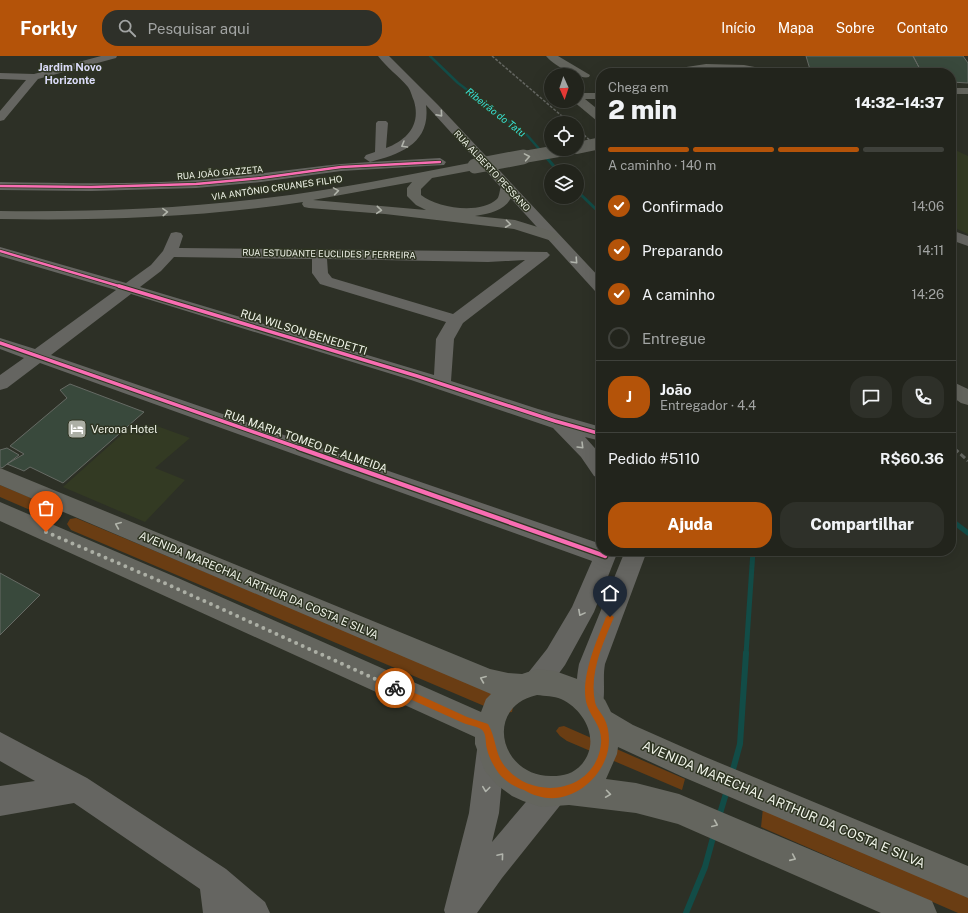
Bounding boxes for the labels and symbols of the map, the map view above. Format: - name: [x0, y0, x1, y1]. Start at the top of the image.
- district label: Jardim Novo Horizonte: [38, 61, 102, 86]
- north arrow: [544, 68, 584, 108]
- water label: Ribeirão do Tatu: [464, 85, 529, 139]
- one-way arrow: [435, 109, 442, 116]
- street label: RUA ALBERTO PESSANO: [452, 128, 533, 214]
- one-way arrow: [401, 141, 408, 148]
- one-way arrow: [524, 153, 531, 161]
- street label: RUA JOÃO GAZZETA: [176, 163, 264, 182]
- street label: VIA ANTÔNIO CRUANES FILHO: [211, 173, 343, 202]
- one-way arrow: [333, 187, 339, 196]
- one-way arrow: [376, 205, 382, 214]
- one-way arrow: [162, 208, 168, 216]
- one-way arrow: [505, 219, 511, 228]
- street label: RUA ESTUDANTE EUCLIDES P FERREIRA: [242, 246, 416, 261]
- one-way arrow: [570, 256, 577, 263]
- street label: RUA WILSON BENEDETTI: [239, 307, 369, 357]
- street label: RUA MARIA TOMEO DE ALMEIDA: [223, 407, 389, 475]
- hotel icon: Verona Hotel: [66, 418, 88, 440]
- place label: Verona Hotel: [91, 423, 158, 435]
- one-way arrow: [576, 441, 584, 449]
- pin: [29, 491, 63, 532]
- one-way arrow: [115, 522, 122, 530]
- street label: AVENIDA MARECHAL ARTHUR DA COSTA E SILVA: [138, 529, 381, 641]
- pin: [593, 576, 627, 617]
- one-way arrow: [578, 608, 586, 616]
- courier: [375, 668, 415, 708]
- one-way arrow: [479, 676, 487, 684]
- street label: AVENIDA MARECHAL ARTHUR DA COSTA E SILVA: [640, 738, 927, 871]
- one-way arrow: [482, 785, 491, 792]
- one-way arrow: [605, 789, 611, 798]
- one-way arrow: [710, 819, 718, 827]
- one-way arrow: [789, 853, 797, 861]
- one-way arrow: [496, 854, 503, 861]

